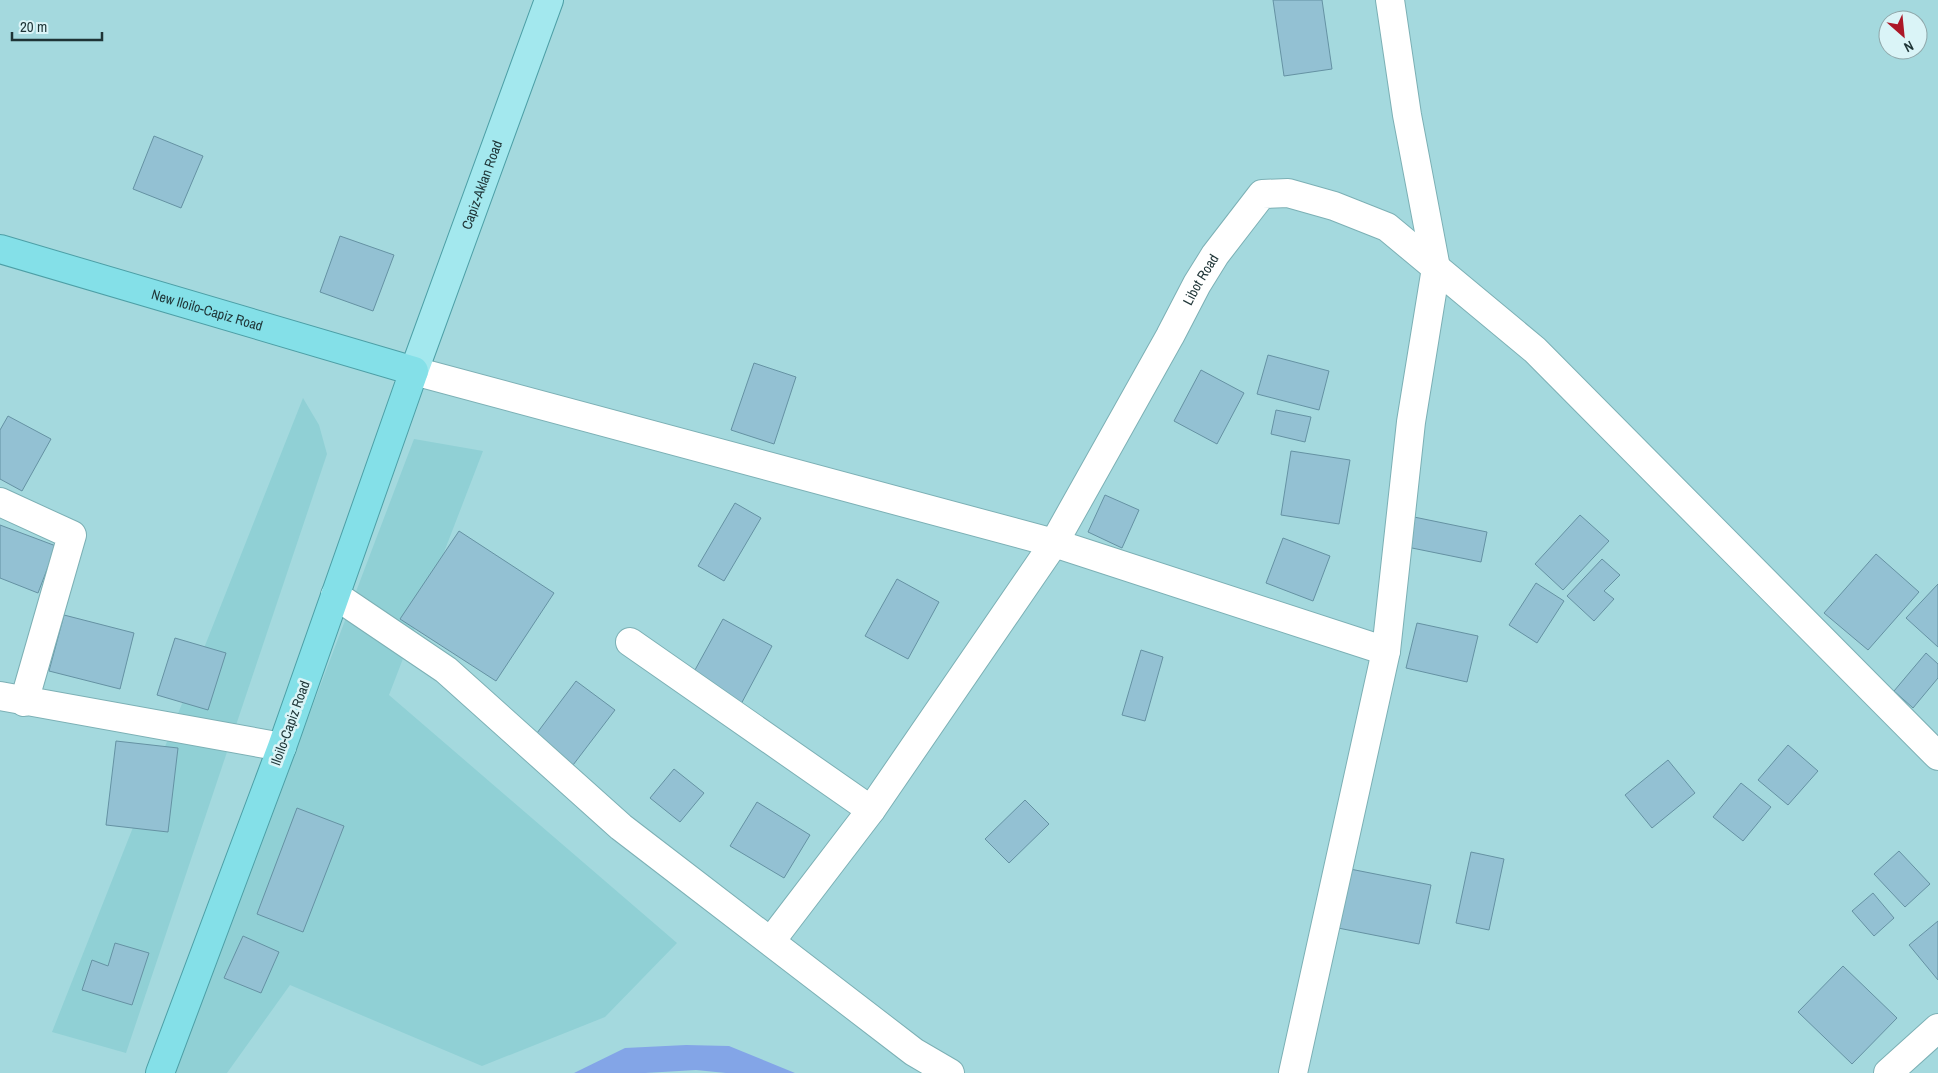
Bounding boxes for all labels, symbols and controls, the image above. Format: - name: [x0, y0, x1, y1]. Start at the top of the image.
- scale bar: [12, 10, 102, 42]
- north arrow: [1878, 10, 1928, 60]
- text: 20 m: [20, 16, 47, 37]
- text: N: [1901, 37, 1917, 56]
- street label: Capiz-Aklan Road: [457, 138, 506, 232]
- street label: Libot Road: [1179, 251, 1222, 308]
- street label: New Iloilo-Capiz Road: [149, 285, 265, 335]
- street label: Iloilo-Capiz Road: [266, 678, 314, 768]

